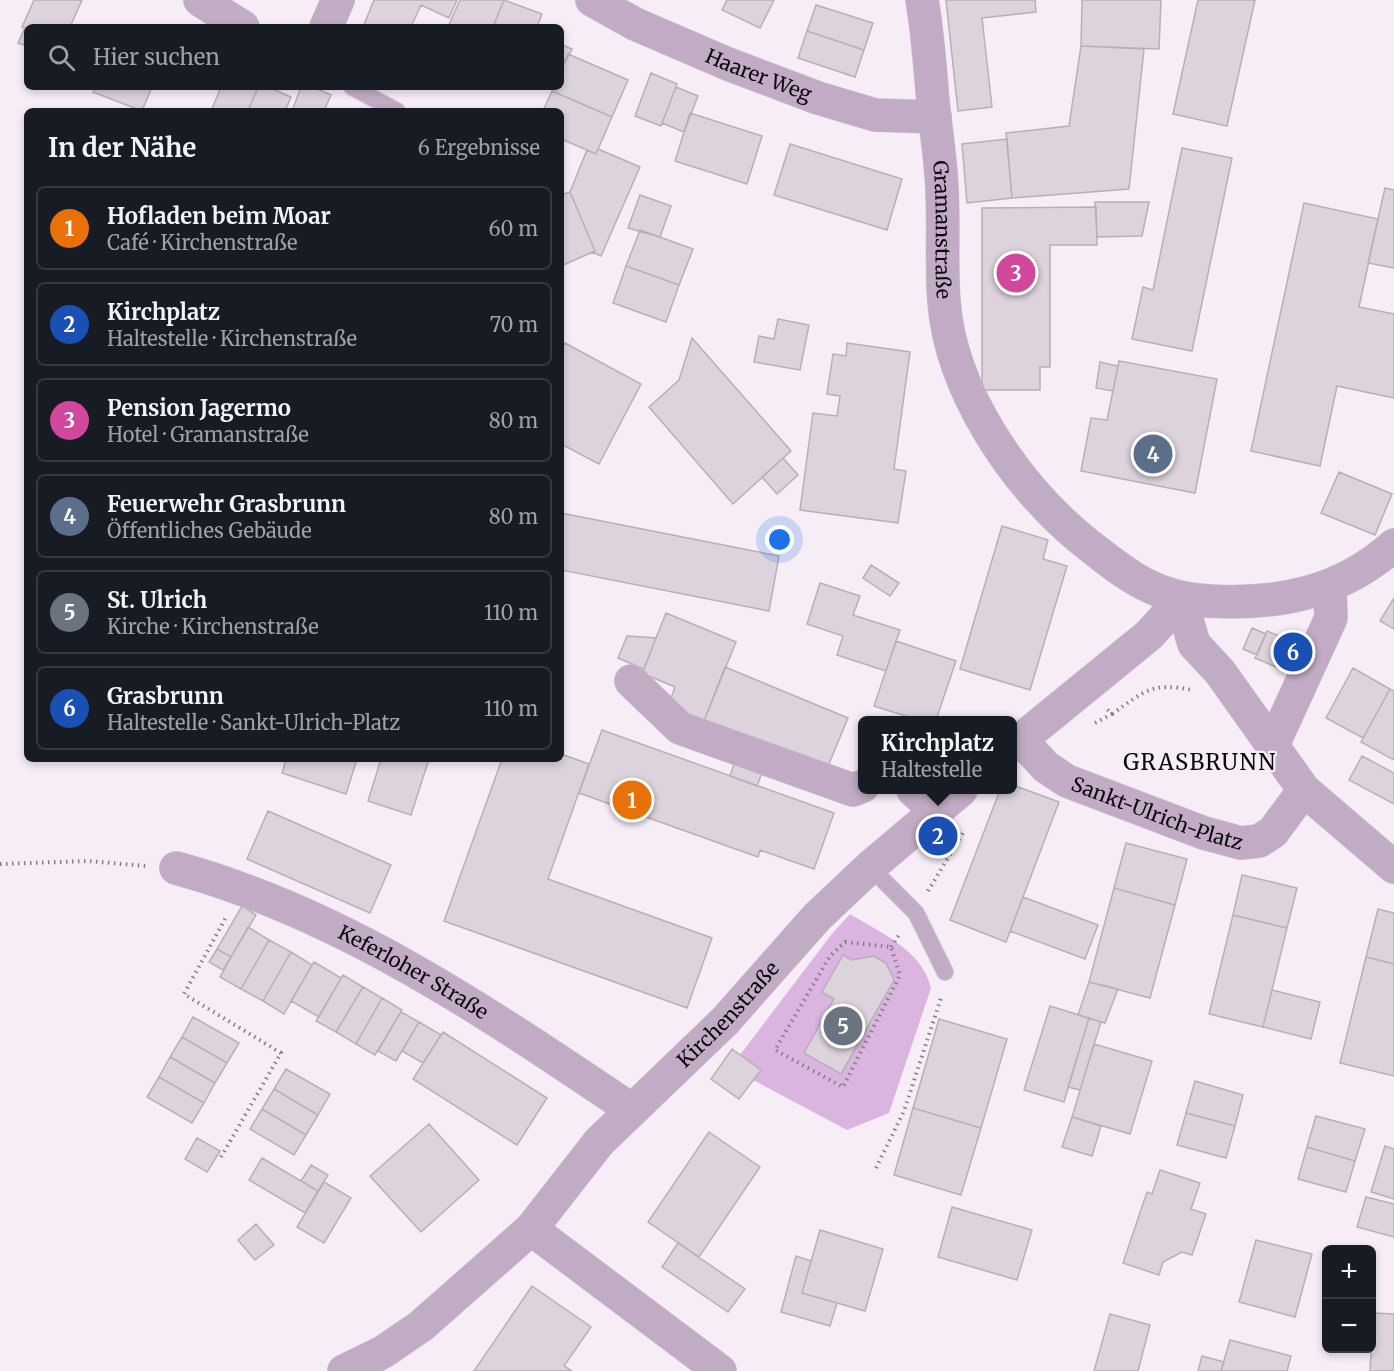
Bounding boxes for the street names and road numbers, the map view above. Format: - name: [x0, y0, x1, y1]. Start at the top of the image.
- street label: Haarer Weg: [702, 43, 815, 106]
- street label: Gramanstraße: [928, 160, 957, 300]
- street label: Sankt-Ulrich-Platz: [1068, 771, 1246, 855]
- street label: Keferloher Straße: [334, 919, 493, 1024]
- street label: Kirchenstraße: [671, 956, 784, 1072]

